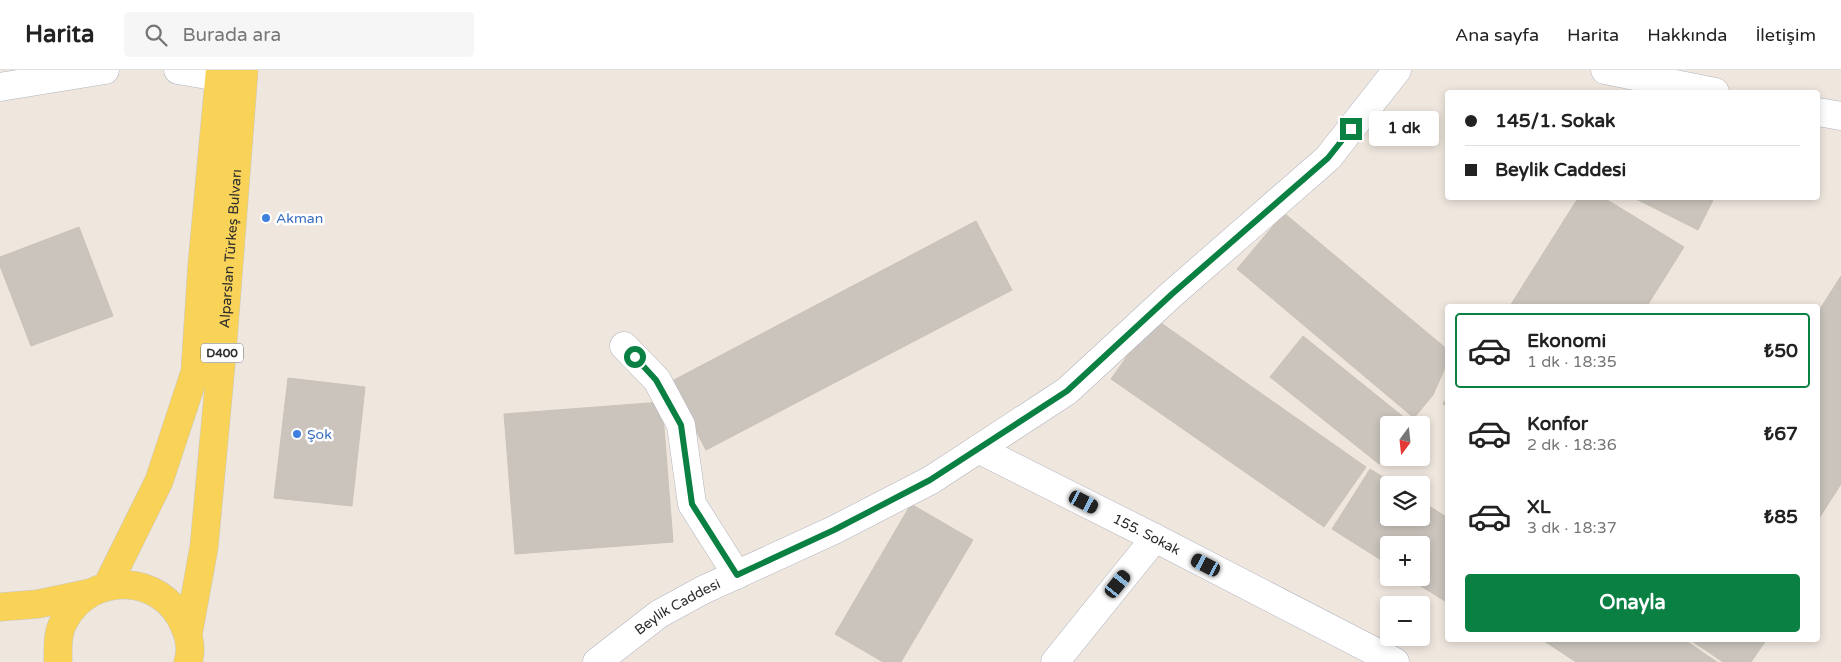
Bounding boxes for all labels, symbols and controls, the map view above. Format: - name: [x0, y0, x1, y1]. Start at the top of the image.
- search box: [124, 12, 474, 57]
- text: Harita: [25, 20, 94, 49]
- icon: search: [142, 21, 170, 49]
- text: Burada ara: [182, 24, 281, 46]
- text: Ana sayfa: [1455, 24, 1539, 46]
- text: Harita: [1567, 24, 1619, 46]
- text: Hakkında: [1647, 24, 1727, 46]
- text: İletişim: [1755, 24, 1816, 46]
- text: 145/1. Sokak: [1495, 110, 1615, 132]
- callout: 1 dk: [1368, 112, 1438, 146]
- route end: [1340, 118, 1362, 140]
- text: 1 dk: [1387, 118, 1421, 138]
- text: Beylik Caddesi: [1495, 159, 1626, 181]
- street label: Alparslan Türkeş Bulvarı: [215, 168, 245, 329]
- place label: Akman: [276, 210, 323, 227]
- marker: Akman: [260, 212, 272, 224]
- icon: car: [1467, 328, 1512, 373]
- text: Ekonomi: [1527, 330, 1606, 352]
- text: ₺50: [1764, 340, 1798, 362]
- road number: D400: [201, 344, 243, 362]
- route start: [624, 346, 646, 368]
- text: 1 dk · 18:35: [1527, 352, 1617, 372]
- icon: car: [1467, 411, 1512, 456]
- text: Konfor: [1527, 413, 1588, 435]
- north arrow: [1380, 416, 1430, 466]
- map controls: [1380, 416, 1430, 646]
- text: ₺67: [1764, 423, 1798, 445]
- place label: Şok: [307, 426, 332, 443]
- marker: Şok: [291, 428, 303, 440]
- text: 2 dk · 18:36: [1527, 435, 1617, 455]
- button: layers: [1380, 476, 1430, 526]
- car: [1067, 489, 1100, 515]
- icon: car: [1467, 494, 1512, 539]
- text: XL: [1527, 496, 1551, 518]
- text: ₺85: [1764, 506, 1798, 528]
- street label: 155. Sokak: [1110, 510, 1184, 558]
- text: 3 dk · 18:37: [1527, 518, 1617, 538]
- button: +: [1380, 536, 1430, 586]
- car: [1189, 552, 1222, 578]
- car: [1102, 568, 1133, 600]
- button: Onayla: [1465, 574, 1800, 632]
- street label: Beylik Caddesi: [631, 575, 723, 638]
- button: −: [1380, 596, 1430, 646]

